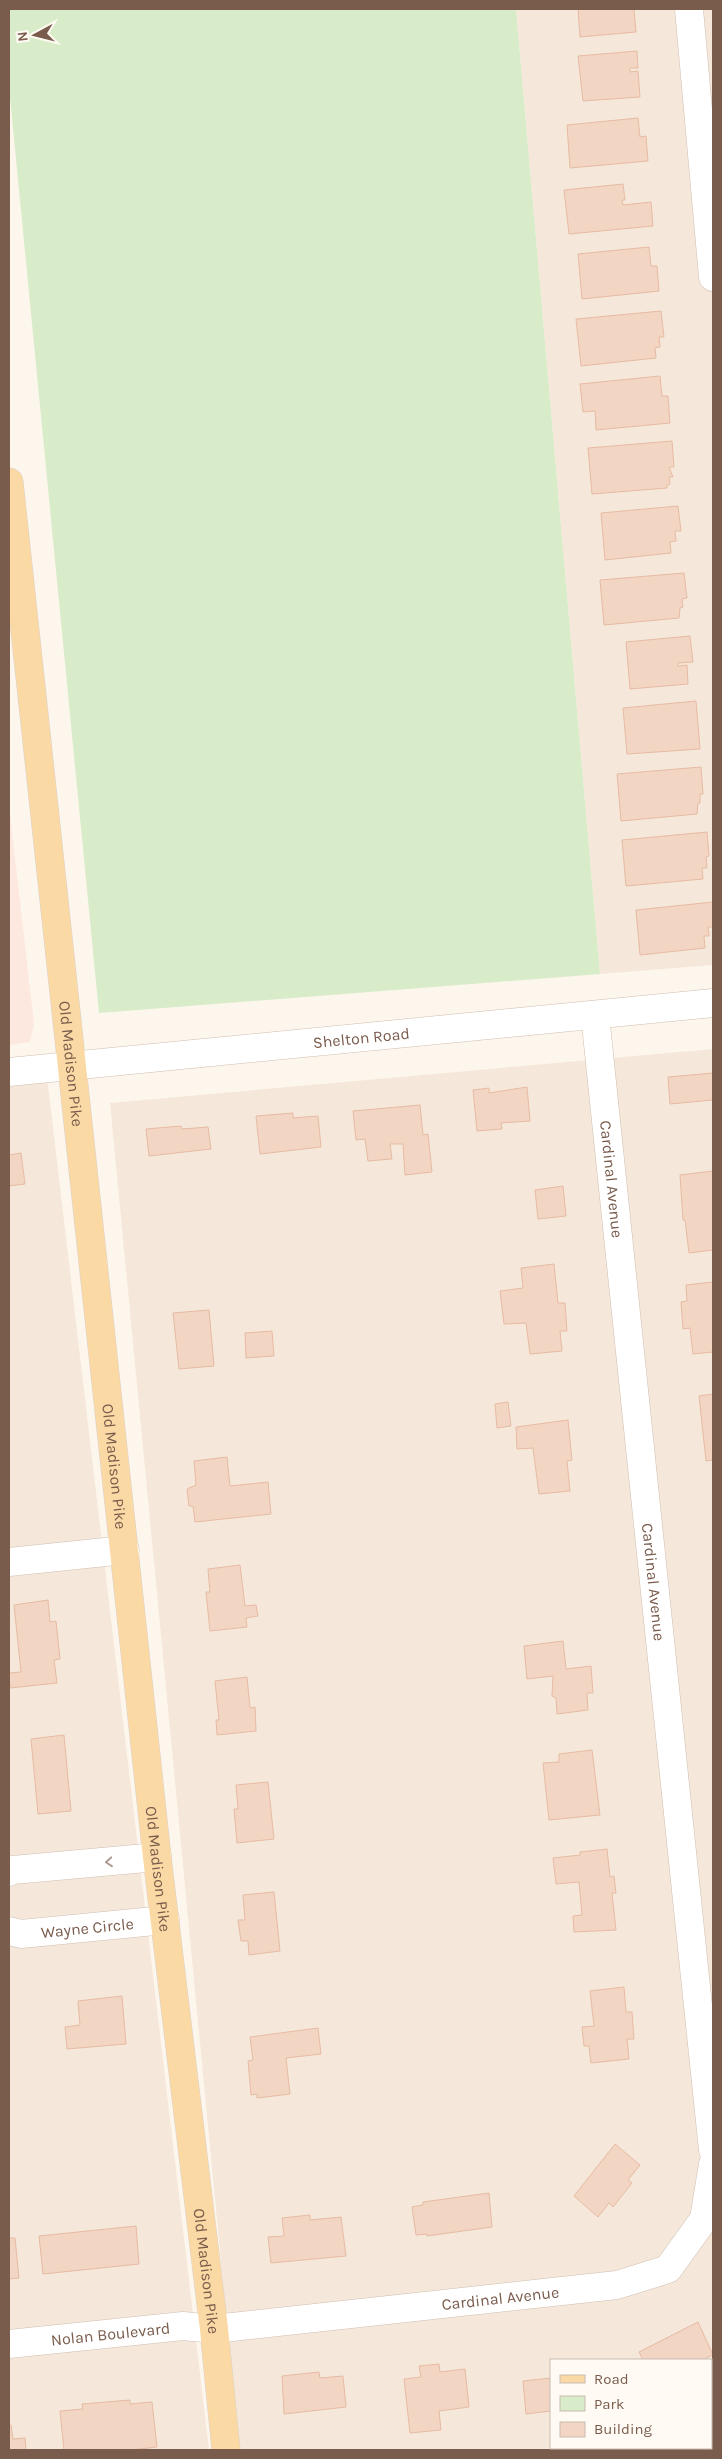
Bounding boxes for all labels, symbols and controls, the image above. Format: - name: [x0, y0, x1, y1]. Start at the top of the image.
- north arrow: [10, 10, 60, 60]
- text: N: [14, 31, 32, 43]
- street label: Old Madison Pike: [55, 1000, 87, 1127]
- street label: Shelton Road: [312, 1024, 411, 1052]
- street label: Cardinal Avenue: [596, 1119, 627, 1239]
- street label: Old Madison Pike: [98, 1403, 131, 1530]
- street label: Cardinal Avenue: [638, 1522, 669, 1642]
- street label: Old Madison Pike: [142, 1805, 175, 1933]
- one-way arrow: [104, 1857, 112, 1868]
- street label: Wayne Circle: [40, 1914, 135, 1942]
- street label: Old Madison Pike: [190, 2207, 223, 2335]
- street label: Cardinal Avenue: [441, 2282, 560, 2314]
- street label: Nolan Boulevard: [50, 2318, 171, 2350]
- legend: [550, 2359, 712, 2449]
- text: Road: [594, 2370, 629, 2388]
- text: Park: [594, 2395, 624, 2413]
- text: Building: [594, 2420, 652, 2438]

